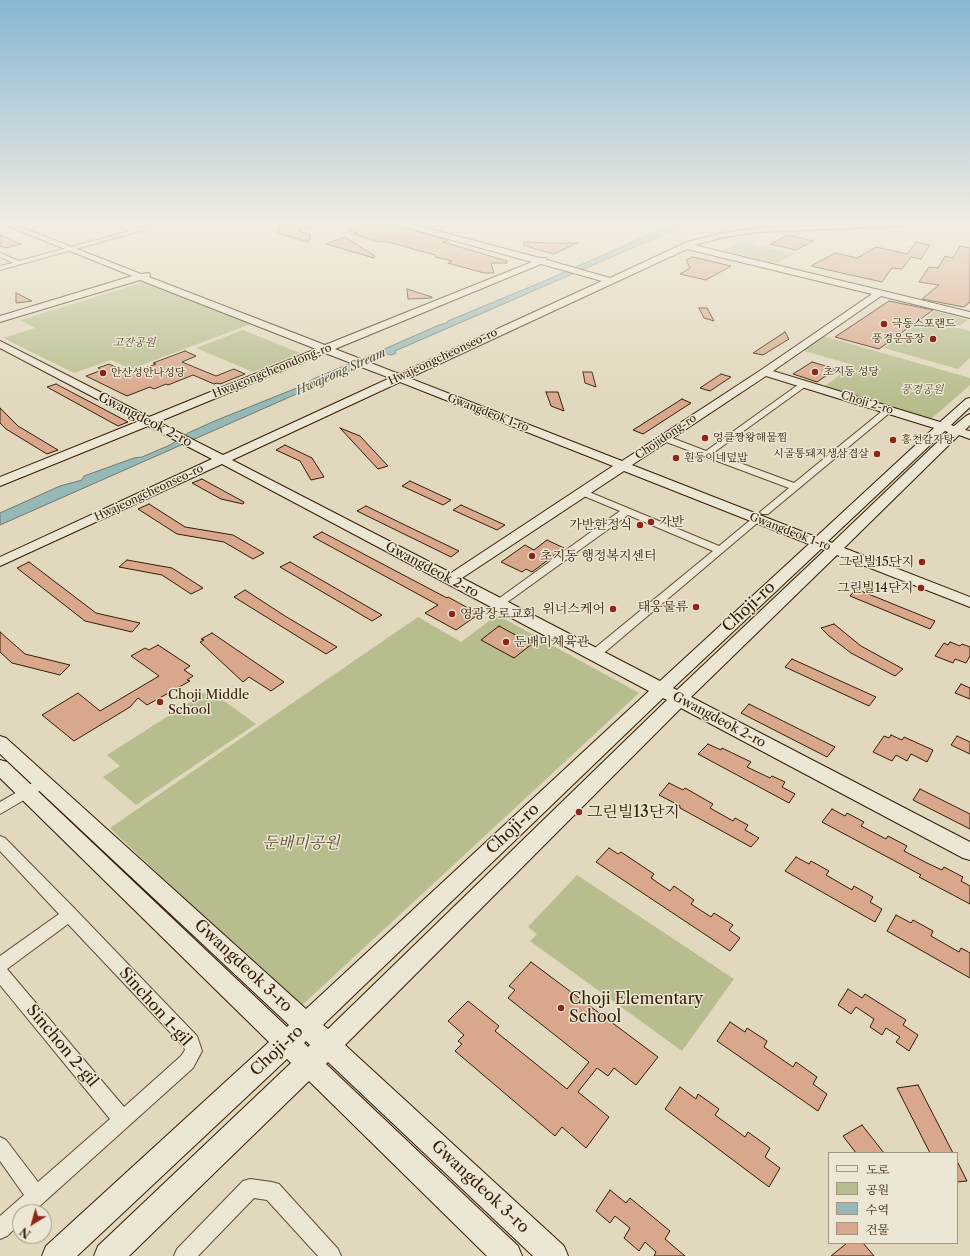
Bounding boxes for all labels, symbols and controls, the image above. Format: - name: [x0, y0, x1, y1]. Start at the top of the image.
- place label: 극동스포랜드: [892, 317, 956, 331]
- marker: 극동스포랜드: [879, 319, 889, 329]
- street label: Hwajeongcheonseo-ro: [386, 326, 500, 388]
- place label: 풍경운동장: [872, 332, 925, 346]
- marker: 풍경운동장: [928, 334, 938, 344]
- park label: 고잔공원: [113, 336, 155, 350]
- street label: Hwajeongcheondong-ro: [211, 341, 333, 401]
- water label: Hwajeong Stream: [294, 346, 388, 398]
- place label: 초지동 성당: [823, 365, 879, 379]
- place label: 안산성안나성당: [111, 366, 185, 380]
- marker: 초지동 성당: [810, 367, 820, 377]
- marker: 안산성안나성당: [98, 368, 108, 378]
- park label: 풍경공원: [901, 383, 943, 397]
- street label: Choji 2-ro: [839, 389, 895, 417]
- street label: Gwangdeok 2-ro: [95, 390, 195, 450]
- street label: Gwangdeok 1-ro: [446, 391, 530, 435]
- street label: Chojidong-ro: [633, 412, 699, 462]
- place label: 엉클짱왕해물찜: [713, 431, 787, 445]
- marker: 엉클짱왕해물찜: [700, 433, 710, 443]
- place label: 홍천감자탕: [901, 433, 954, 447]
- marker: 홍천감자탕: [888, 435, 898, 445]
- place label: 시골통돼지생삼겹살: [773, 447, 869, 461]
- marker: 시골통돼지생삼겹살: [872, 449, 882, 459]
- place label: 흰둥이네덮밥: [684, 451, 748, 465]
- marker: 흰둥이네덮밥: [671, 453, 681, 463]
- street label: Hwajeongcheonseo-ro: [92, 462, 206, 524]
- street label: Gwangdeok 1-ro: [748, 510, 832, 554]
- place label: 가반: [659, 514, 684, 530]
- place label: 가반한정식: [569, 517, 632, 533]
- marker: 가반: [646, 517, 656, 527]
- marker: 가반한정식: [635, 520, 645, 530]
- street label: Gwangdeok 2-ro: [383, 539, 481, 601]
- place label: 초지동 행정복지센터: [540, 548, 656, 564]
- marker: 초지동 행정복지센터: [527, 551, 537, 561]
- place label: 그린빌15단지: [839, 554, 914, 570]
- marker: 그린빌15단지: [917, 557, 927, 567]
- street label: Choji-ro: [719, 578, 779, 636]
- place label: 그린빌14단지: [837, 580, 913, 596]
- marker: 그린빌14단지: [916, 583, 926, 593]
- place label: 태웅물류: [638, 599, 688, 615]
- place label: 위너스케어: [542, 601, 605, 617]
- marker: 태웅물류: [691, 602, 701, 612]
- marker: 위너스케어: [608, 604, 618, 614]
- place label: 영광장로교회: [460, 606, 535, 622]
- marker: 영광장로교회: [447, 609, 457, 619]
- place label: 둔배미체육관: [514, 634, 589, 650]
- marker: 둔배미체육관: [501, 637, 511, 647]
- place label: Choji Middle School: [168, 687, 249, 718]
- street label: Gwangdeok 2-ro: [670, 689, 768, 751]
- marker: Choji Middle School: [155, 697, 165, 707]
- street label: Choji-ro: [483, 800, 543, 858]
- place label: 그린빌13단지: [587, 802, 680, 822]
- marker: 그린빌13단지: [574, 807, 584, 817]
- park label: 둔배미공원: [262, 833, 340, 853]
- street label: Gwangdeok 3-ro: [190, 916, 296, 1016]
- street label: Sinchon 1-gil: [115, 964, 195, 1050]
- place label: Choji Elementary School: [569, 989, 703, 1027]
- street label: Sinchon 2-gil: [22, 1001, 102, 1091]
- marker: Choji Elementary School: [556, 1003, 566, 1013]
- street label: Choji-ro: [247, 1022, 307, 1080]
- street label: Gwangdeok 3-ro: [427, 1137, 533, 1237]
- legend: [828, 1152, 958, 1244]
- text: 도로: [866, 1162, 889, 1177]
- text: 공원: [866, 1182, 889, 1197]
- text: 수역: [866, 1202, 889, 1217]
- north arrow: [12, 1204, 52, 1244]
- text: 건물: [866, 1222, 889, 1237]
- text: N: [17, 1224, 33, 1241]

